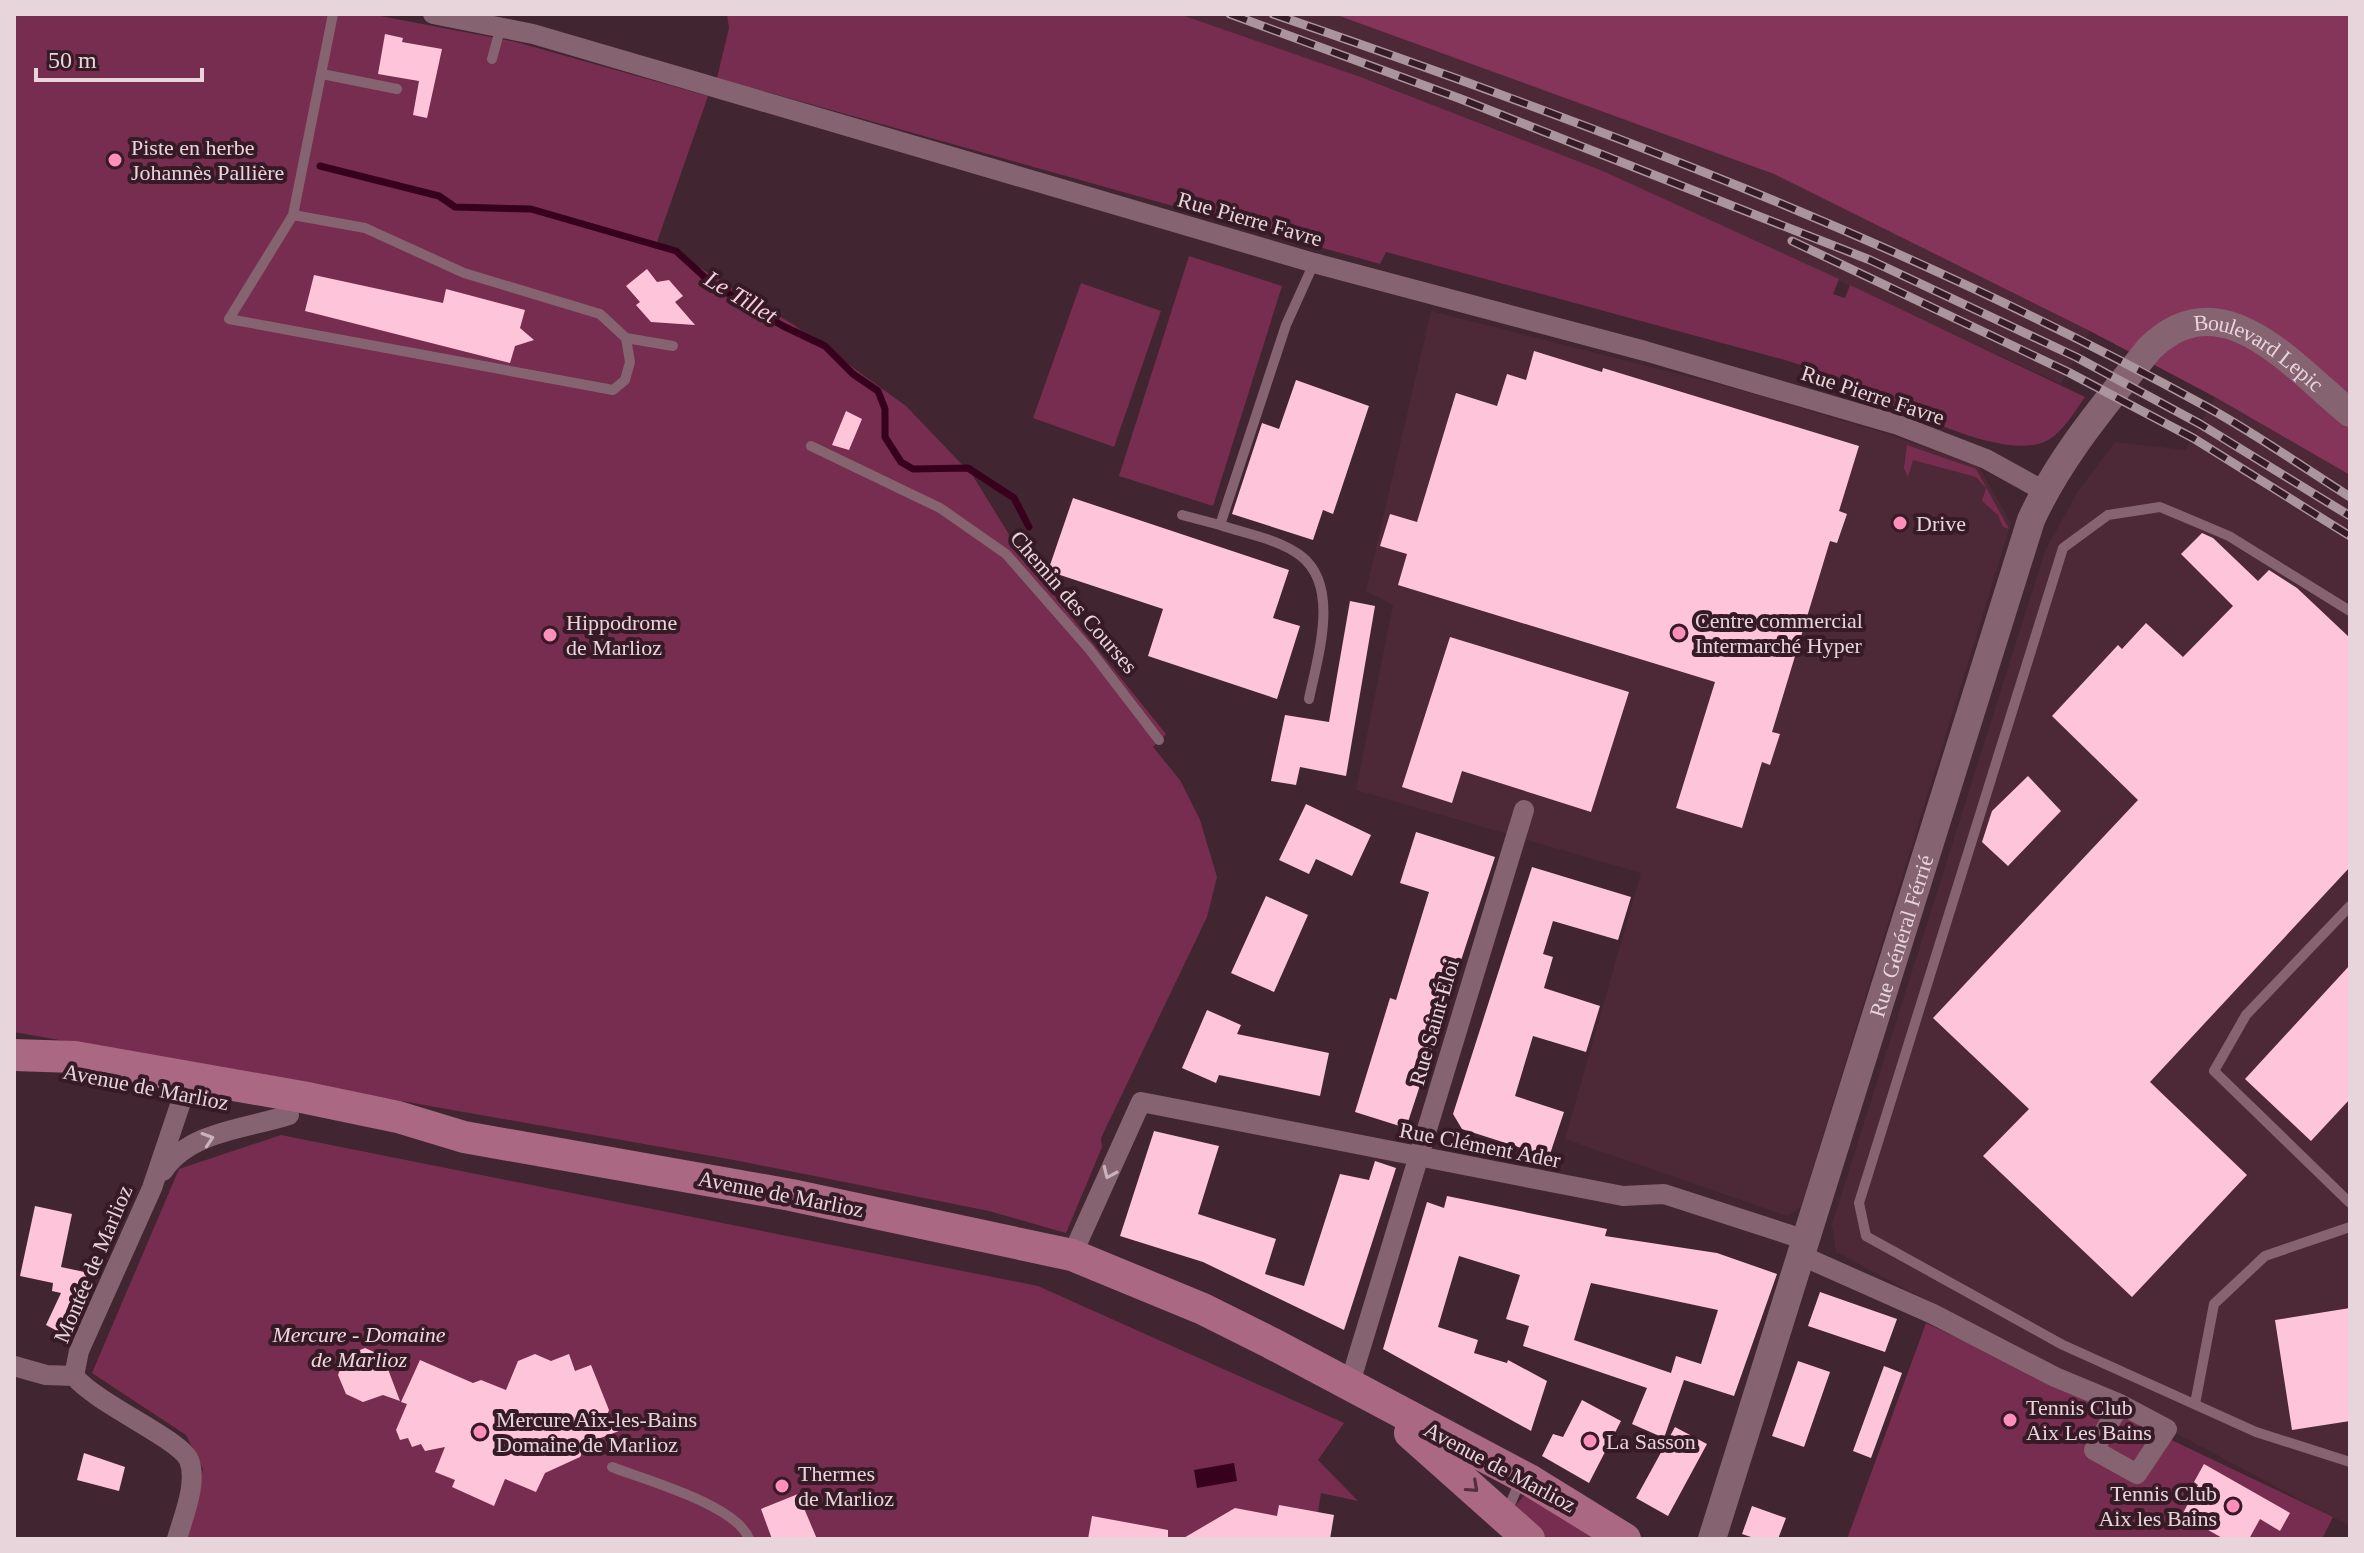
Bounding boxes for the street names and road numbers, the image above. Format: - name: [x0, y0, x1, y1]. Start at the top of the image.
- street label: Rue Pierre Favre: [1175, 186, 1325, 252]
- street label: Boulevard Lepic: [2192, 309, 2329, 397]
- street label: Rue Pierre Favre: [1798, 360, 1948, 430]
- street label: Chemin des Courses: [1005, 526, 1143, 678]
- street label: Rue Général Férrié: [1864, 852, 1938, 1020]
- street label: Rue Saint-Éloi: [1404, 956, 1464, 1088]
- street label: Avenue de Marlioz: [61, 1059, 231, 1115]
- street label: Rue Clément Ader: [1397, 1117, 1563, 1173]
- street label: Avenue de Marlioz: [696, 1166, 866, 1222]
- street label: Montée de Marlioz: [49, 1181, 138, 1346]
- street label: Avenue de Marlioz: [1420, 1416, 1580, 1518]

